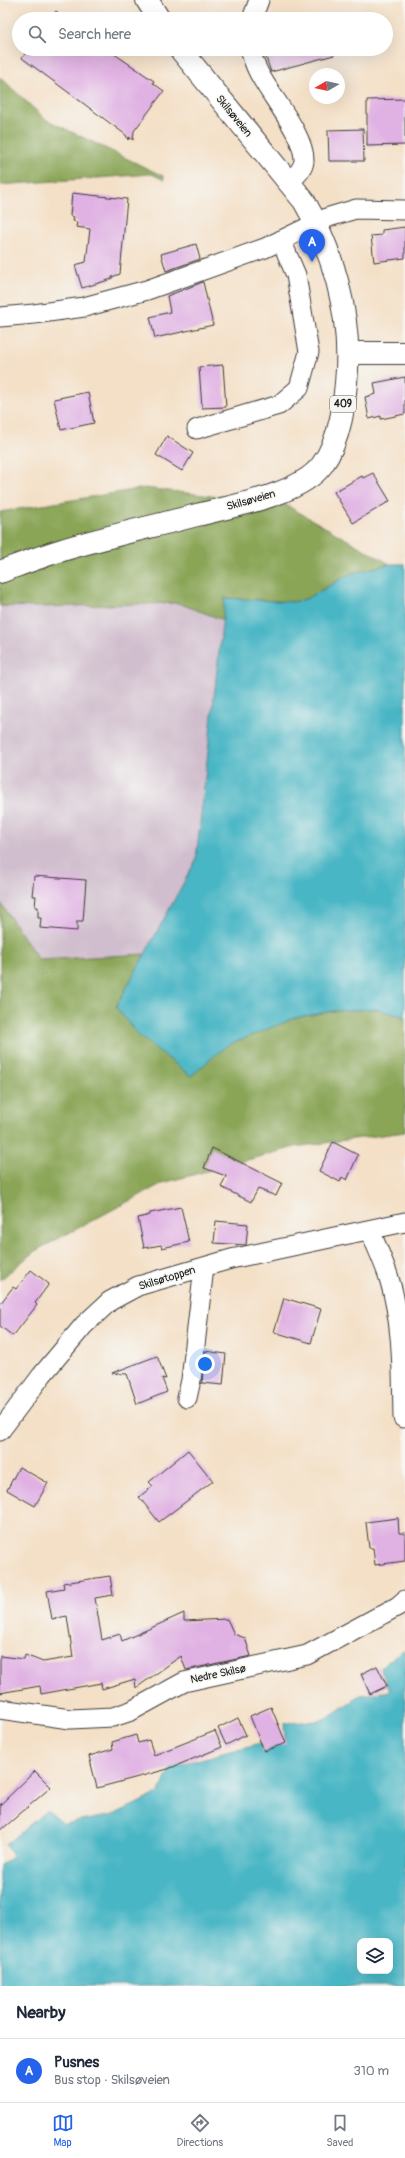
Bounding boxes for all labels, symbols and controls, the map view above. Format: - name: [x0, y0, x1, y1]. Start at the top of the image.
- search box: [12, 12, 393, 56]
- icon: search: [26, 23, 48, 45]
- text: Search here: [58, 25, 131, 44]
- north arrow: [309, 68, 345, 104]
- street label: Skilsøveien: [213, 92, 255, 140]
- pin: A: [299, 229, 325, 262]
- road number: 409: [330, 396, 356, 412]
- street label: Skilsøveien: [225, 487, 277, 513]
- street label: Skilsøtoppen: [137, 1263, 197, 1293]
- your location: [195, 1354, 215, 1374]
- street label: Nedre Skilsø: [189, 1662, 247, 1686]
- map controls: [357, 1938, 393, 1974]
- button: layers: [357, 1938, 393, 1974]
- text: Nearby: [16, 2002, 65, 2023]
- text: Pusnes: [54, 2053, 99, 2072]
- text: A: [25, 2063, 33, 2079]
- text: 310 m: [353, 2063, 389, 2079]
- text: Bus stop · Skilsøveien: [54, 2072, 170, 2088]
- tab: Map: [52, 2112, 74, 2149]
- tab: Directions: [177, 2112, 223, 2149]
- tab: Saved: [326, 2112, 353, 2149]

